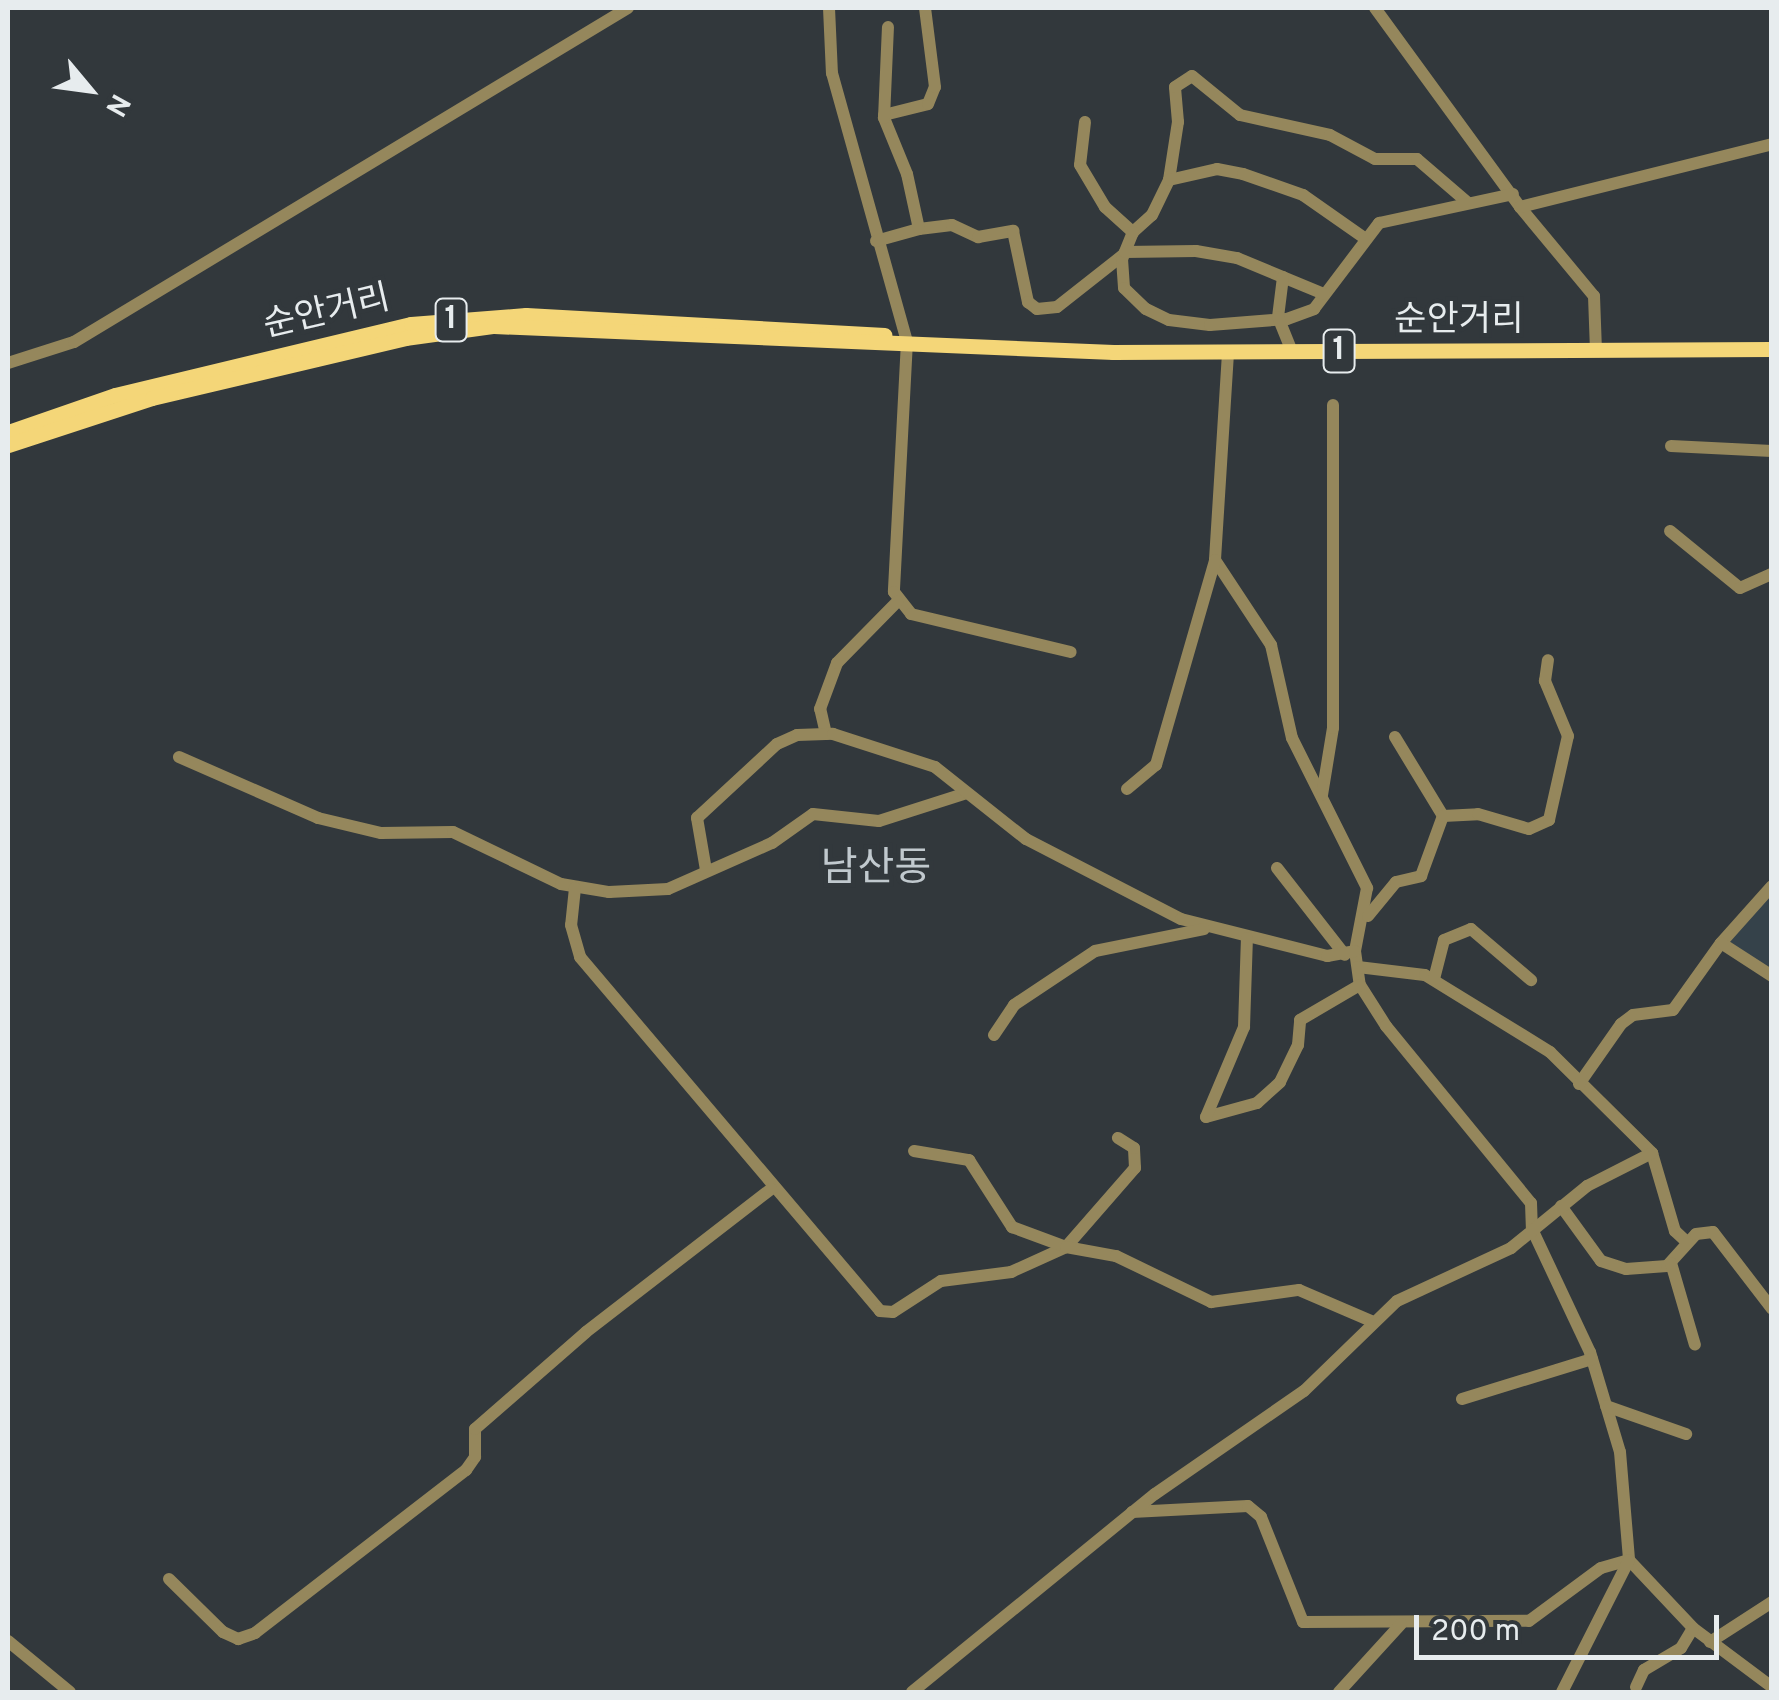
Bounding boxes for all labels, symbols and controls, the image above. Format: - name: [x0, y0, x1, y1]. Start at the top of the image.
- north arrow: [40, 40, 140, 140]
- text: N: [96, 87, 137, 122]
- street label: 순안거리: [260, 278, 394, 348]
- road number: 1: [434, 293, 468, 347]
- street label: 순안거리: [1395, 300, 1523, 342]
- road number: 1: [1322, 324, 1356, 378]
- district label: 남산동: [821, 846, 931, 894]
- scale bar: [1419, 1595, 1724, 1657]
- text: 200 m: [1431, 1614, 1520, 1651]

